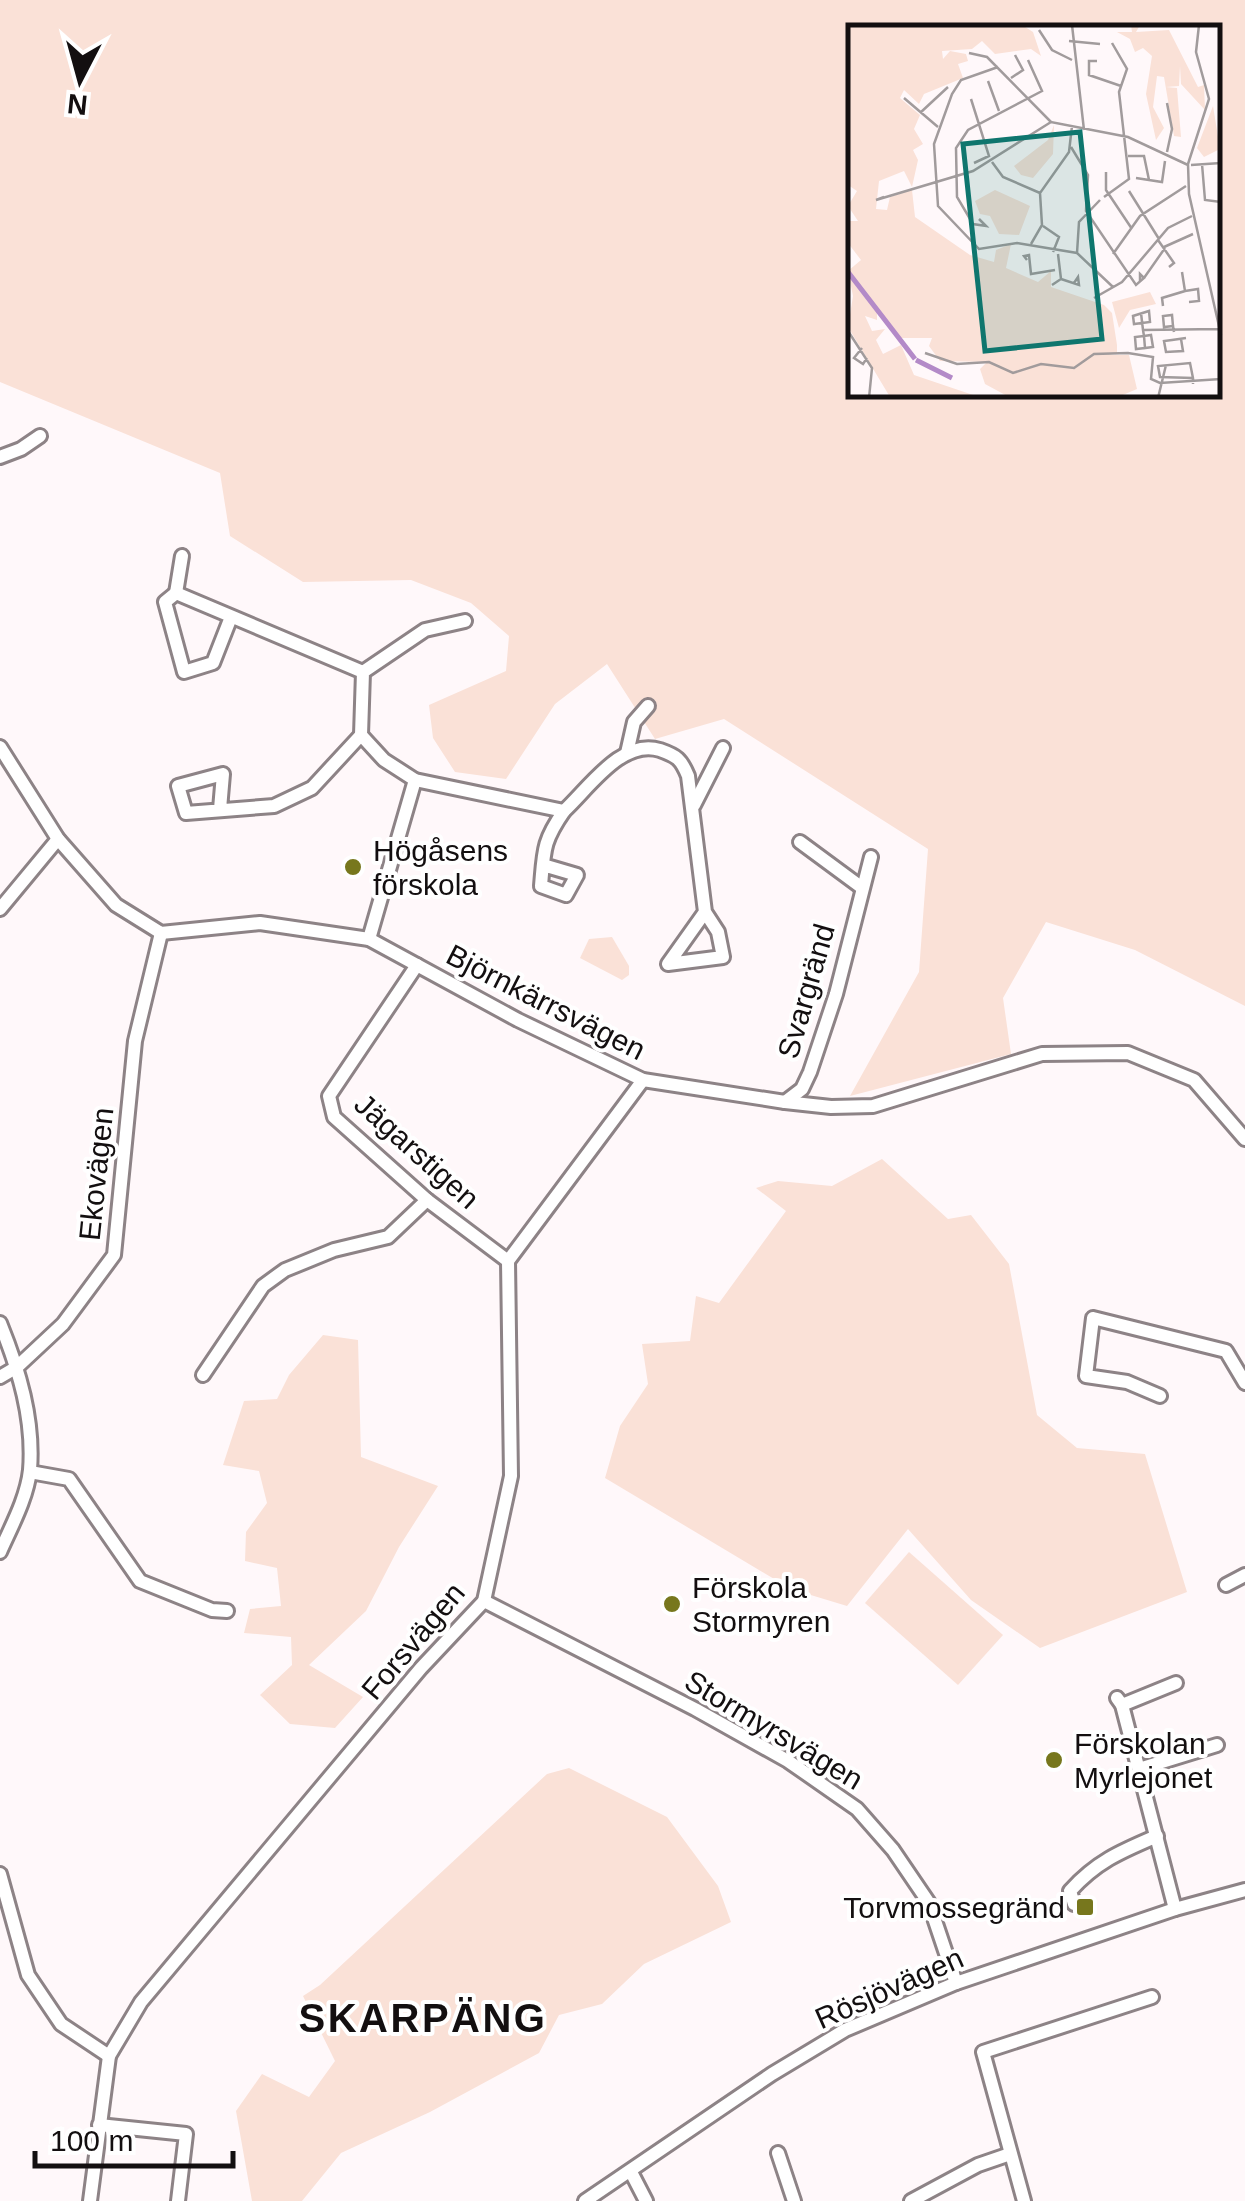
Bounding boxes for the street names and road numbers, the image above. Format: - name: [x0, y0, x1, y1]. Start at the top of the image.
- street label: Svargränd: [771, 920, 841, 1062]
- street label: Björnkärrsvägen: [441, 938, 651, 1066]
- street label: Jägarstigen: [348, 1087, 486, 1215]
- street label: Ekovägen: [73, 1106, 119, 1242]
- street label: Forsvägen: [355, 1576, 471, 1706]
- street label: Stormyrsvägen: [679, 1664, 869, 1796]
- street label: Rösjövägen: [810, 1941, 968, 2035]

